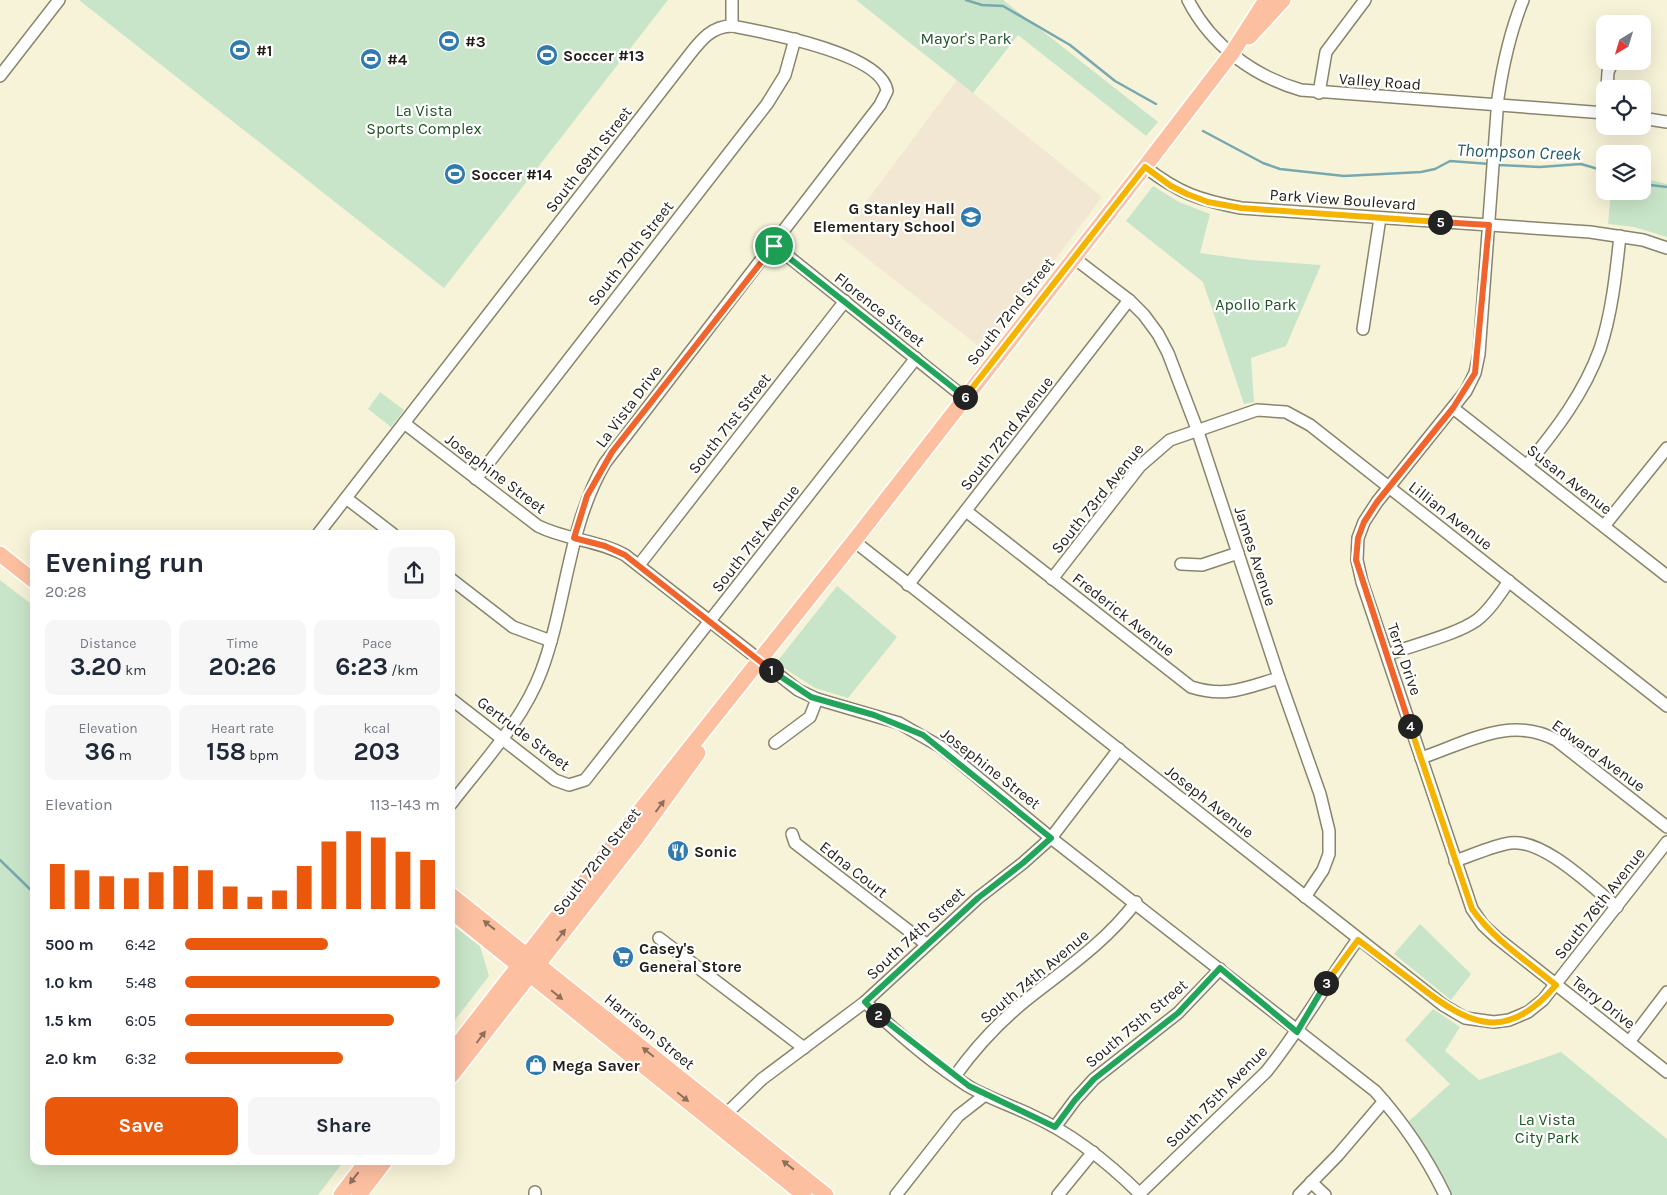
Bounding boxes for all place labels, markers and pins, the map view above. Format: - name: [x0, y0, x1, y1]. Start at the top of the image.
- sports icon: #3: [437, 29, 461, 53]
- place label: #3: [465, 32, 486, 51]
- sports icon: #1: [228, 38, 252, 62]
- place label: #1: [256, 41, 273, 60]
- sports icon: Soccer #13: [535, 43, 559, 67]
- place label: Soccer #13: [563, 46, 645, 65]
- sports icon: #4: [359, 47, 383, 71]
- place label: #4: [387, 50, 408, 69]
- sports icon: Soccer #14: [443, 162, 467, 186]
- place label: Soccer #14: [471, 165, 553, 184]
- place label: G Stanley Hall Elementary School: [813, 199, 955, 236]
- school or university icon: G Stanley Hall Elementary School: [959, 205, 983, 229]
- pin: 5: [1428, 210, 1452, 234]
- pin: [753, 225, 795, 267]
- pin: 6: [952, 384, 978, 410]
- pin: 1: [758, 658, 784, 682]
- pin: 4: [1398, 714, 1422, 738]
- restaurant icon: Sonic: [666, 839, 690, 863]
- place label: Sonic: [694, 842, 737, 861]
- place label: Casey's General Store: [639, 939, 742, 976]
- supermarket icon: Casey's General Store: [611, 945, 635, 969]
- pin: 3: [1314, 970, 1338, 996]
- pin: 2: [866, 1002, 890, 1028]
- shop icon: Mega Saver: [524, 1053, 548, 1077]
- place label: Mega Saver: [552, 1056, 641, 1075]

